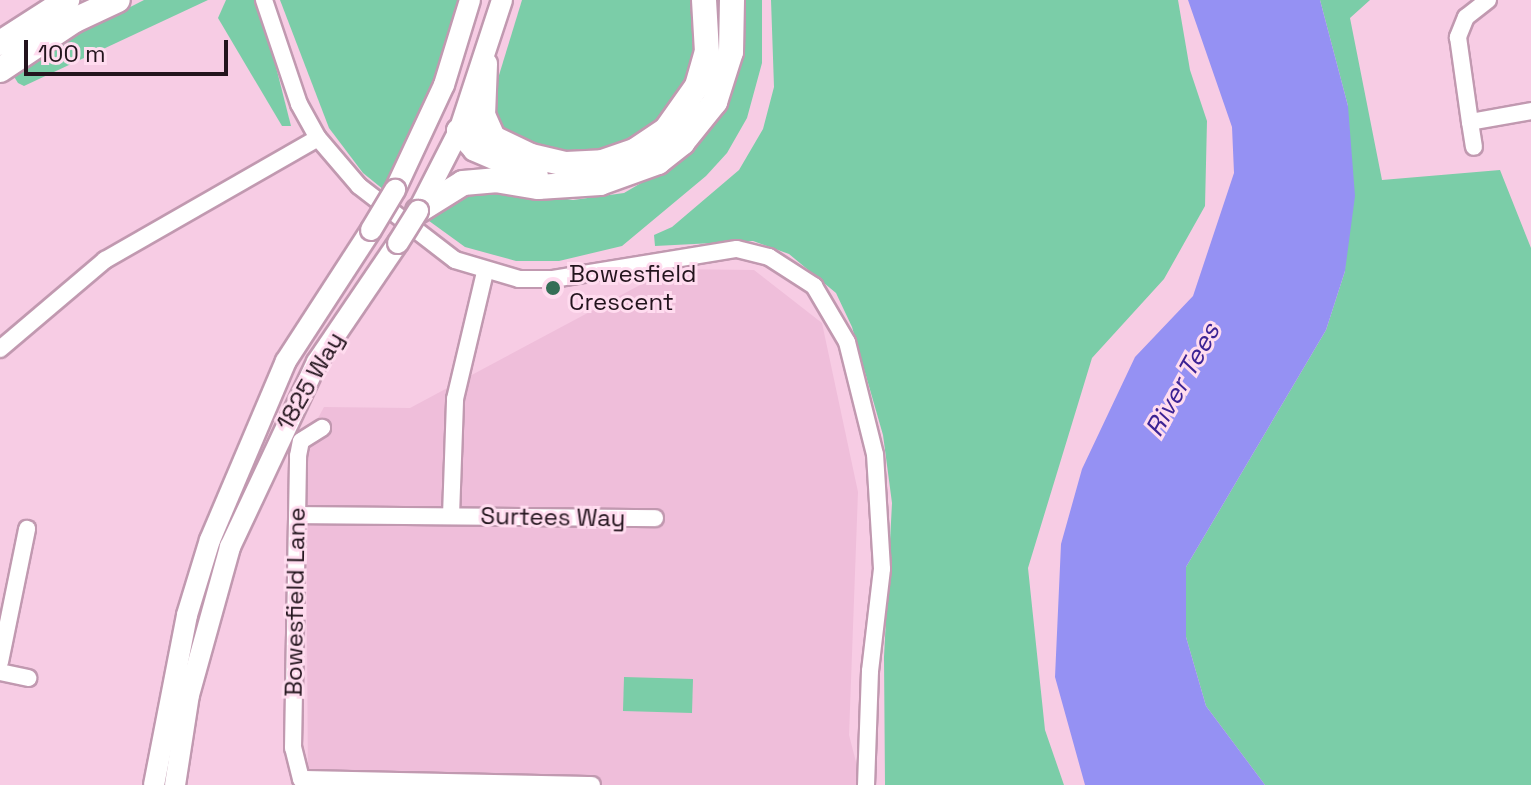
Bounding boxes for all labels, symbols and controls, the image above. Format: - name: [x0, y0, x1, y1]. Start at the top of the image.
- scale bar: [28, 24, 232, 74]
- text: 100 m: [38, 38, 106, 69]
- place label: Bowesfield Crescent: [569, 260, 696, 316]
- marker: Bowesfield Crescent: [544, 279, 562, 297]
- water label: River Tees: [1139, 318, 1227, 442]
- street label: 1825 Way: [270, 327, 350, 435]
- street label: Surtees Way: [480, 501, 626, 533]
- street label: Bowesfield Lane: [279, 507, 311, 697]

